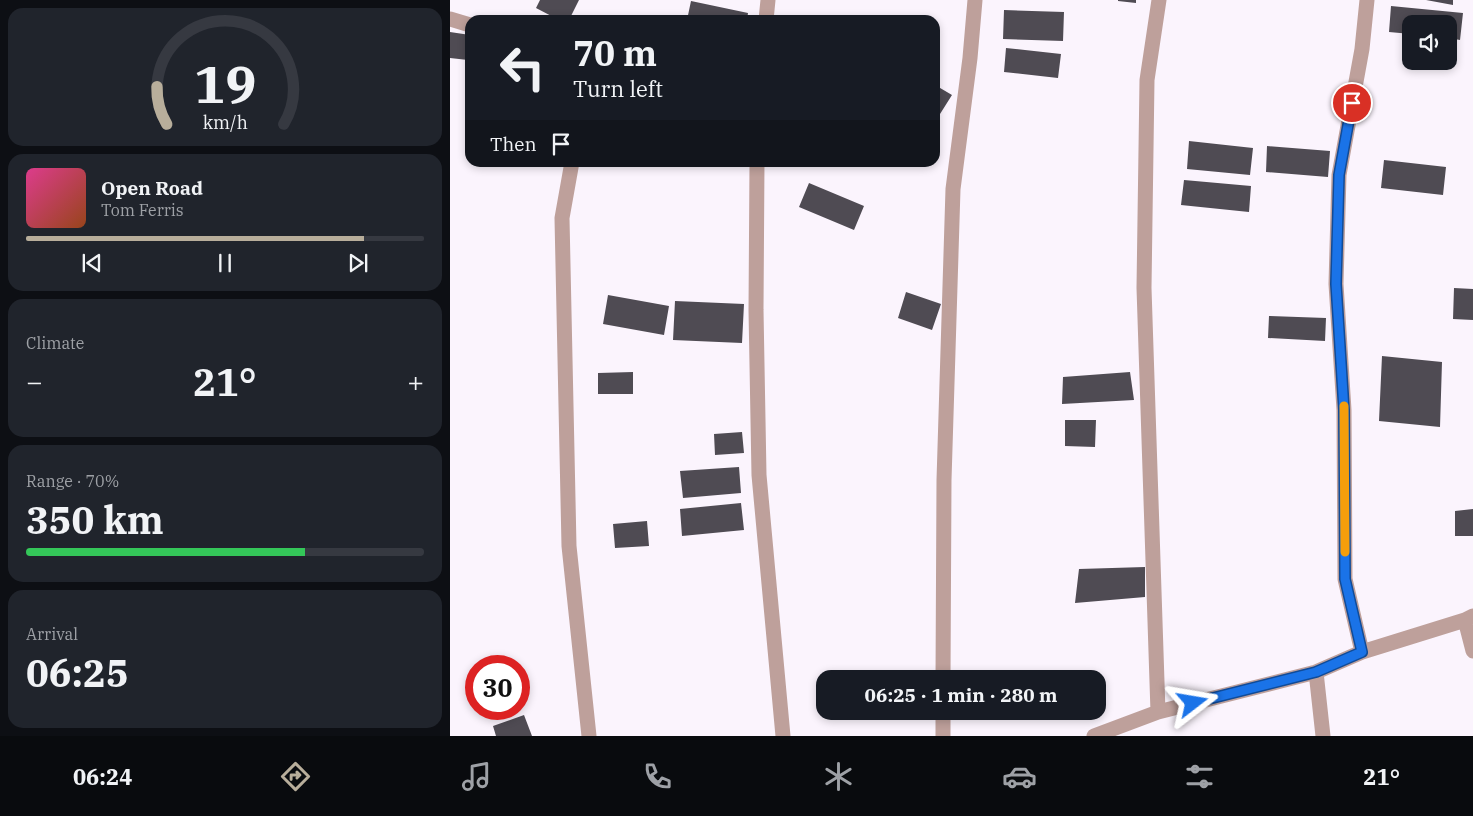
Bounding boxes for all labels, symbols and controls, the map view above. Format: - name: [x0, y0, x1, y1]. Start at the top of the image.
- map controls: [1402, 15, 1457, 70]
- button: sound: [1402, 15, 1457, 70]
- text: 70 m: [573, 30, 657, 76]
- icon: left: [490, 35, 555, 100]
- text: 19: [194, 50, 256, 117]
- text: Turn left: [573, 74, 663, 103]
- pin: [1331, 82, 1373, 124]
- icon: arrive: [1338, 89, 1366, 117]
- text: km/h: [202, 111, 248, 134]
- icon: arrive: [547, 130, 575, 158]
- text: Then: [490, 132, 537, 156]
- text: Open Road: [101, 176, 203, 200]
- text: Tom Ferris: [101, 200, 184, 220]
- icon: previous: [78, 249, 106, 277]
- icon: pause: [211, 249, 239, 277]
- icon: next: [344, 249, 372, 277]
- text: Climate: [26, 333, 84, 353]
- text: 21°: [193, 357, 257, 406]
- text: −: [26, 363, 43, 400]
- text: +: [407, 363, 424, 400]
- text: Range · 70%: [26, 471, 119, 491]
- text: 350 km: [26, 495, 164, 544]
- text: Arrival: [26, 624, 78, 644]
- text: 06:25: [26, 648, 129, 697]
- speed limit sign: 30: [465, 655, 530, 720]
- position arrow: [1166, 676, 1218, 728]
- text: 06:25 · 1 min · 280 m: [865, 683, 1057, 707]
- icon: directions: [278, 759, 313, 794]
- icon: music: [459, 759, 494, 794]
- icon: phone: [640, 759, 675, 794]
- icon: climate: [821, 759, 856, 794]
- icon: car: [1002, 759, 1037, 794]
- icon: filters: [1182, 759, 1217, 794]
- text: 06:24: [73, 762, 132, 791]
- text: 21°: [1363, 762, 1400, 791]

